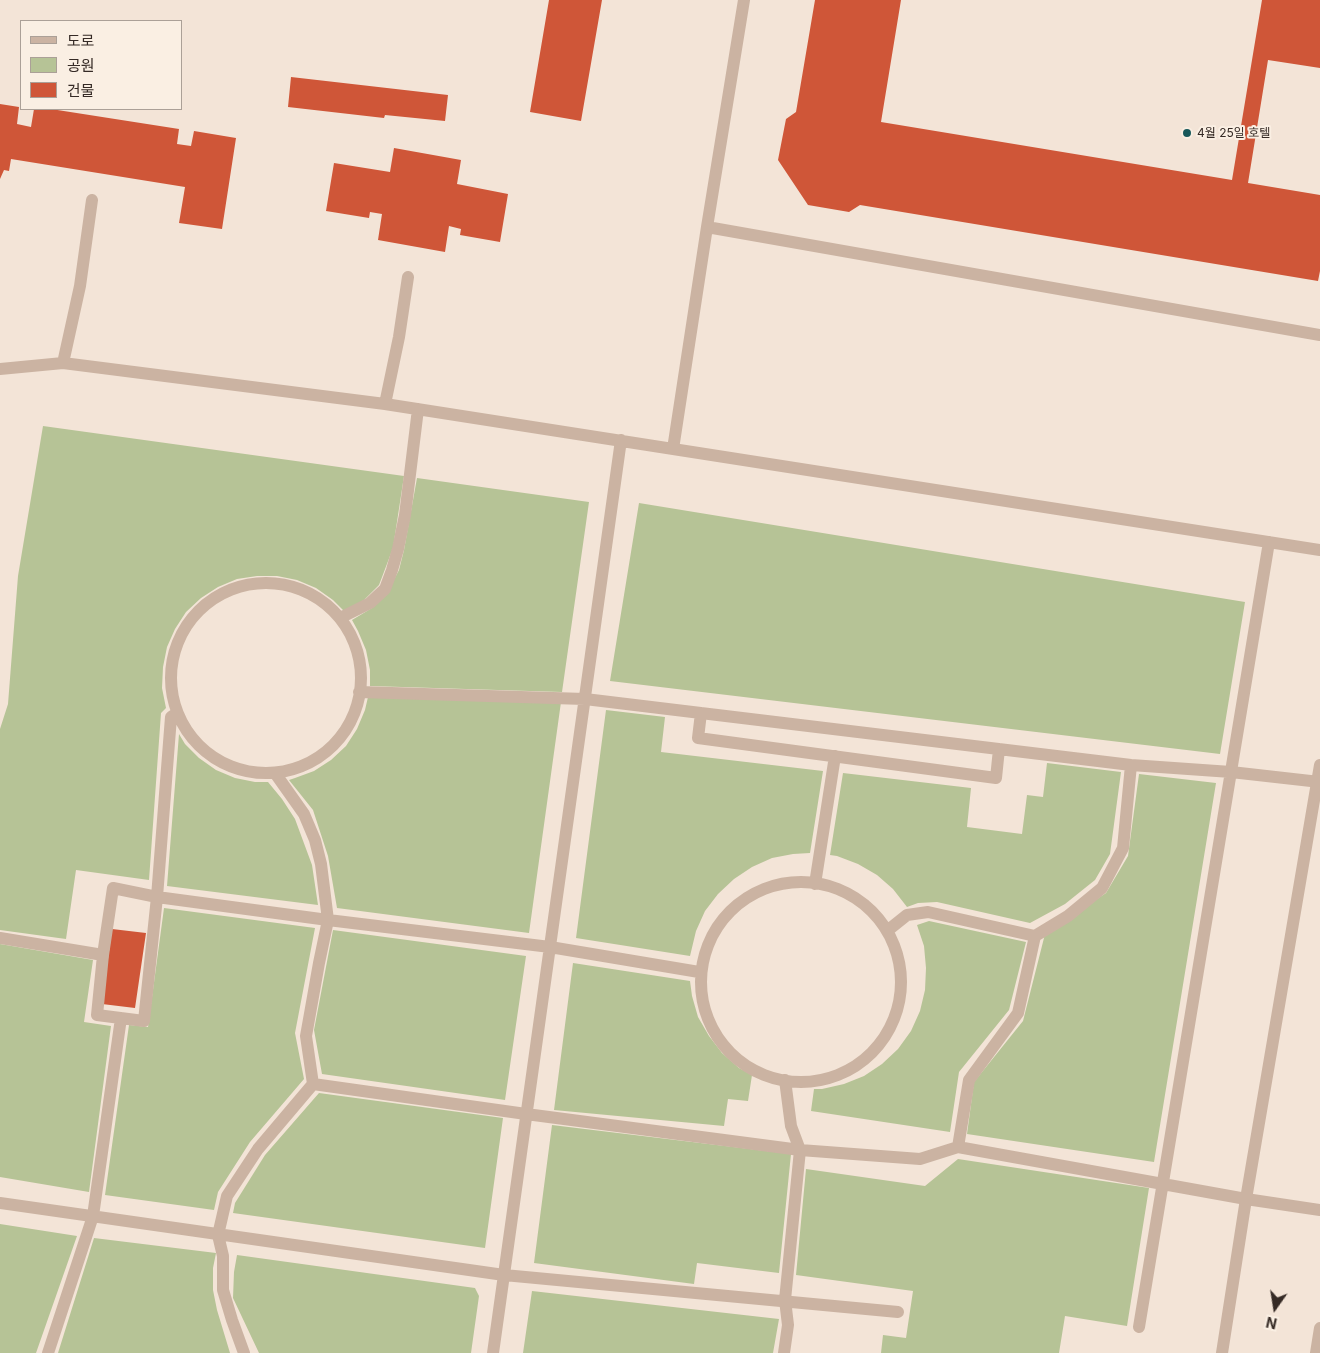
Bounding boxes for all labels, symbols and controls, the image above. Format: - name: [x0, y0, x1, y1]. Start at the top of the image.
- legend: [20, 20, 182, 110]
- text: 도로: [67, 31, 95, 50]
- text: 공원: [67, 56, 95, 75]
- text: 건물: [67, 81, 95, 100]
- place label: 4월 25일 호텔: [1197, 126, 1270, 140]
- marker: 4월 25일 호텔: [1181, 127, 1193, 139]
- north arrow: [1250, 1283, 1300, 1333]
- text: N: [1264, 1314, 1279, 1333]

